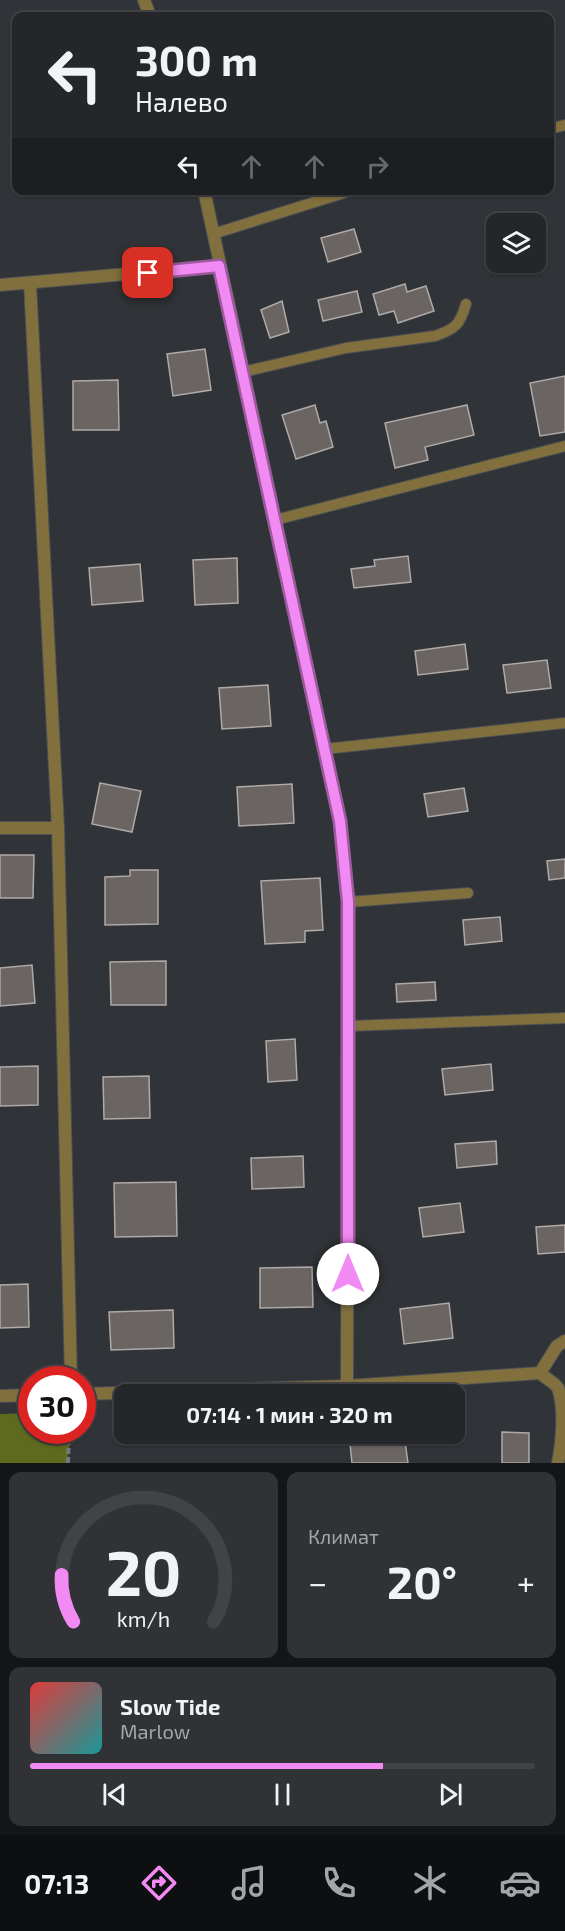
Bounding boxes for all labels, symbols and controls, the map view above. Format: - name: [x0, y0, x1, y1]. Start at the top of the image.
- text: 300 m: [135, 34, 258, 84]
- icon: left: [36, 36, 114, 114]
- text: Налево: [135, 85, 228, 117]
- icon: left: [172, 150, 205, 183]
- icon: ahead: [235, 150, 268, 183]
- icon: ahead: [298, 150, 331, 183]
- icon: right: [361, 150, 394, 183]
- map controls: [486, 213, 546, 273]
- button: layers: [486, 213, 546, 273]
- pin: [122, 247, 173, 298]
- icon: arrive: [131, 256, 164, 289]
- position arrow: [316, 1242, 380, 1306]
- speed limit sign: 30: [18, 1366, 96, 1444]
- text: 07:14 · 1 мин · 320 m: [186, 1401, 393, 1427]
- text: Климат: [308, 1524, 379, 1548]
- text: 20: [106, 1534, 181, 1609]
- text: 20°: [387, 1554, 457, 1608]
- text: −: [308, 1562, 327, 1602]
- text: +: [517, 1562, 535, 1602]
- text: km/h: [117, 1606, 170, 1631]
- text: Slow Tide: [120, 1693, 220, 1719]
- text: Marlow: [120, 1719, 190, 1743]
- icon: previous: [98, 1778, 131, 1811]
- icon: pause: [266, 1778, 299, 1811]
- icon: next: [434, 1778, 467, 1811]
- icon: directions: [138, 1862, 180, 1904]
- icon: music: [228, 1862, 270, 1904]
- icon: phone: [318, 1862, 360, 1904]
- icon: climate: [409, 1862, 451, 1904]
- icon: car: [499, 1862, 541, 1904]
- text: 07:13: [24, 1867, 89, 1899]

